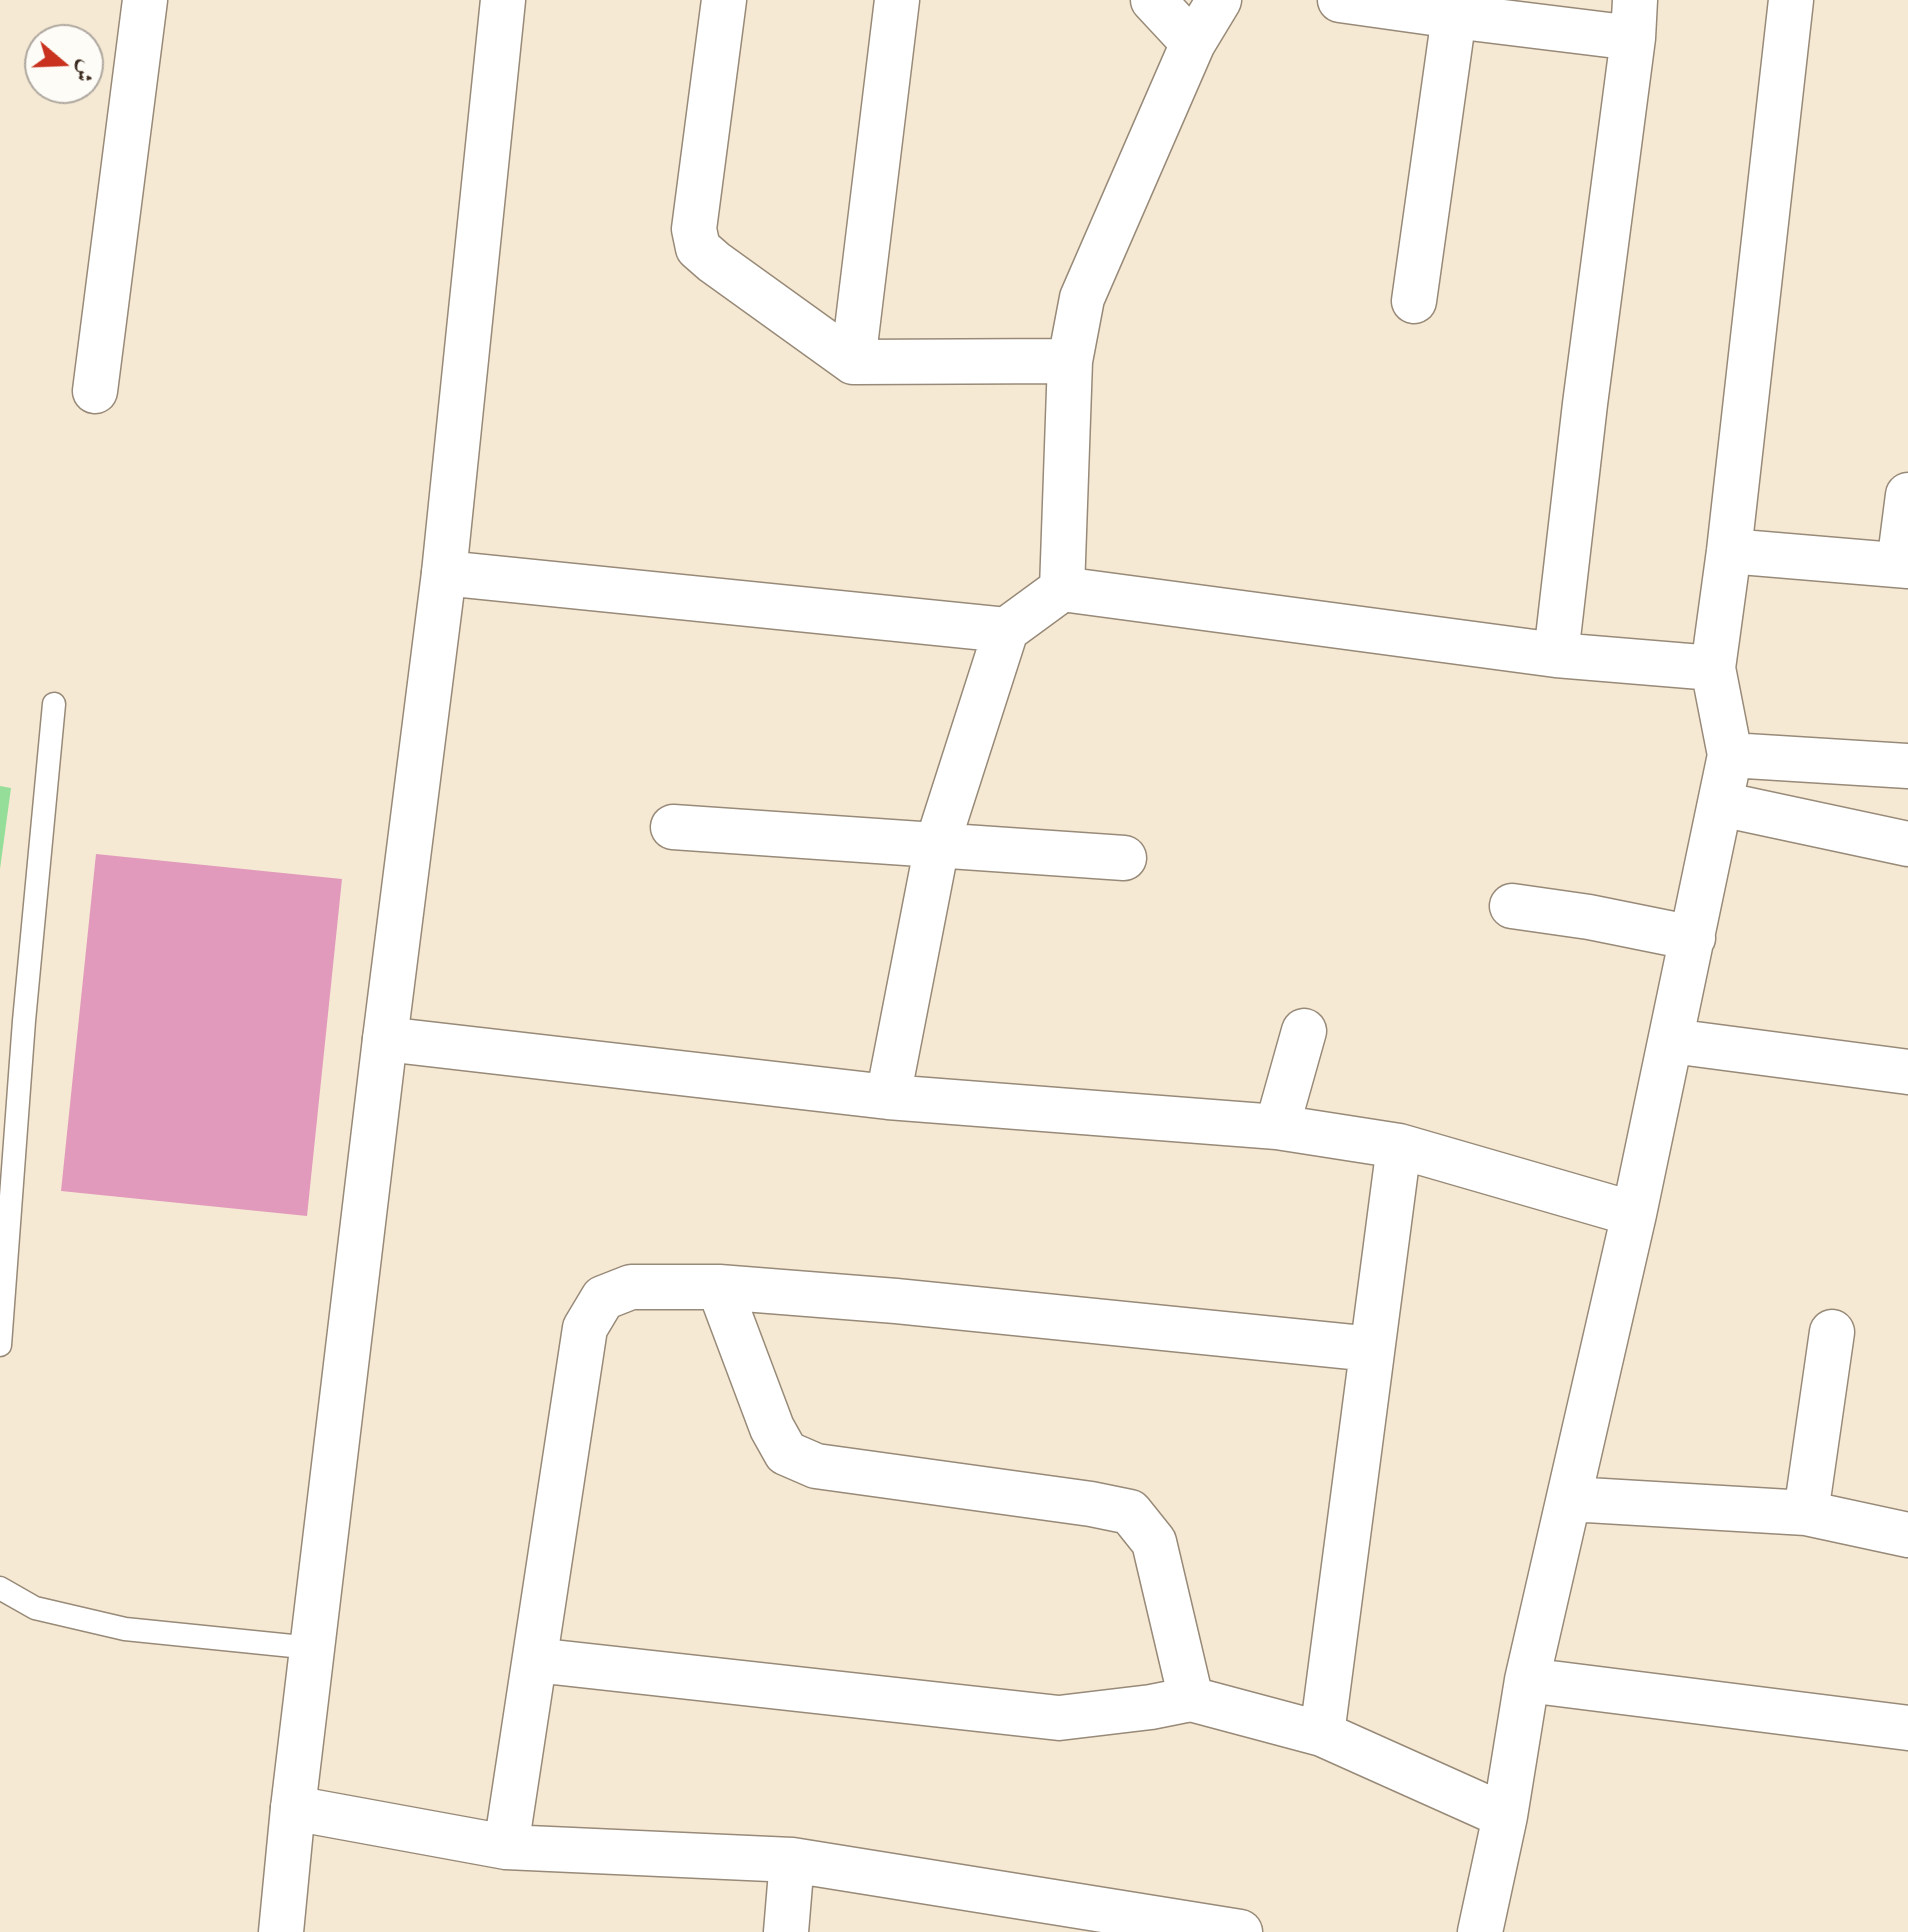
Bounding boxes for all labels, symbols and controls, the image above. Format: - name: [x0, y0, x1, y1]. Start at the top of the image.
- north arrow: [24, 24, 104, 104]
- text: ش: [68, 56, 103, 86]

